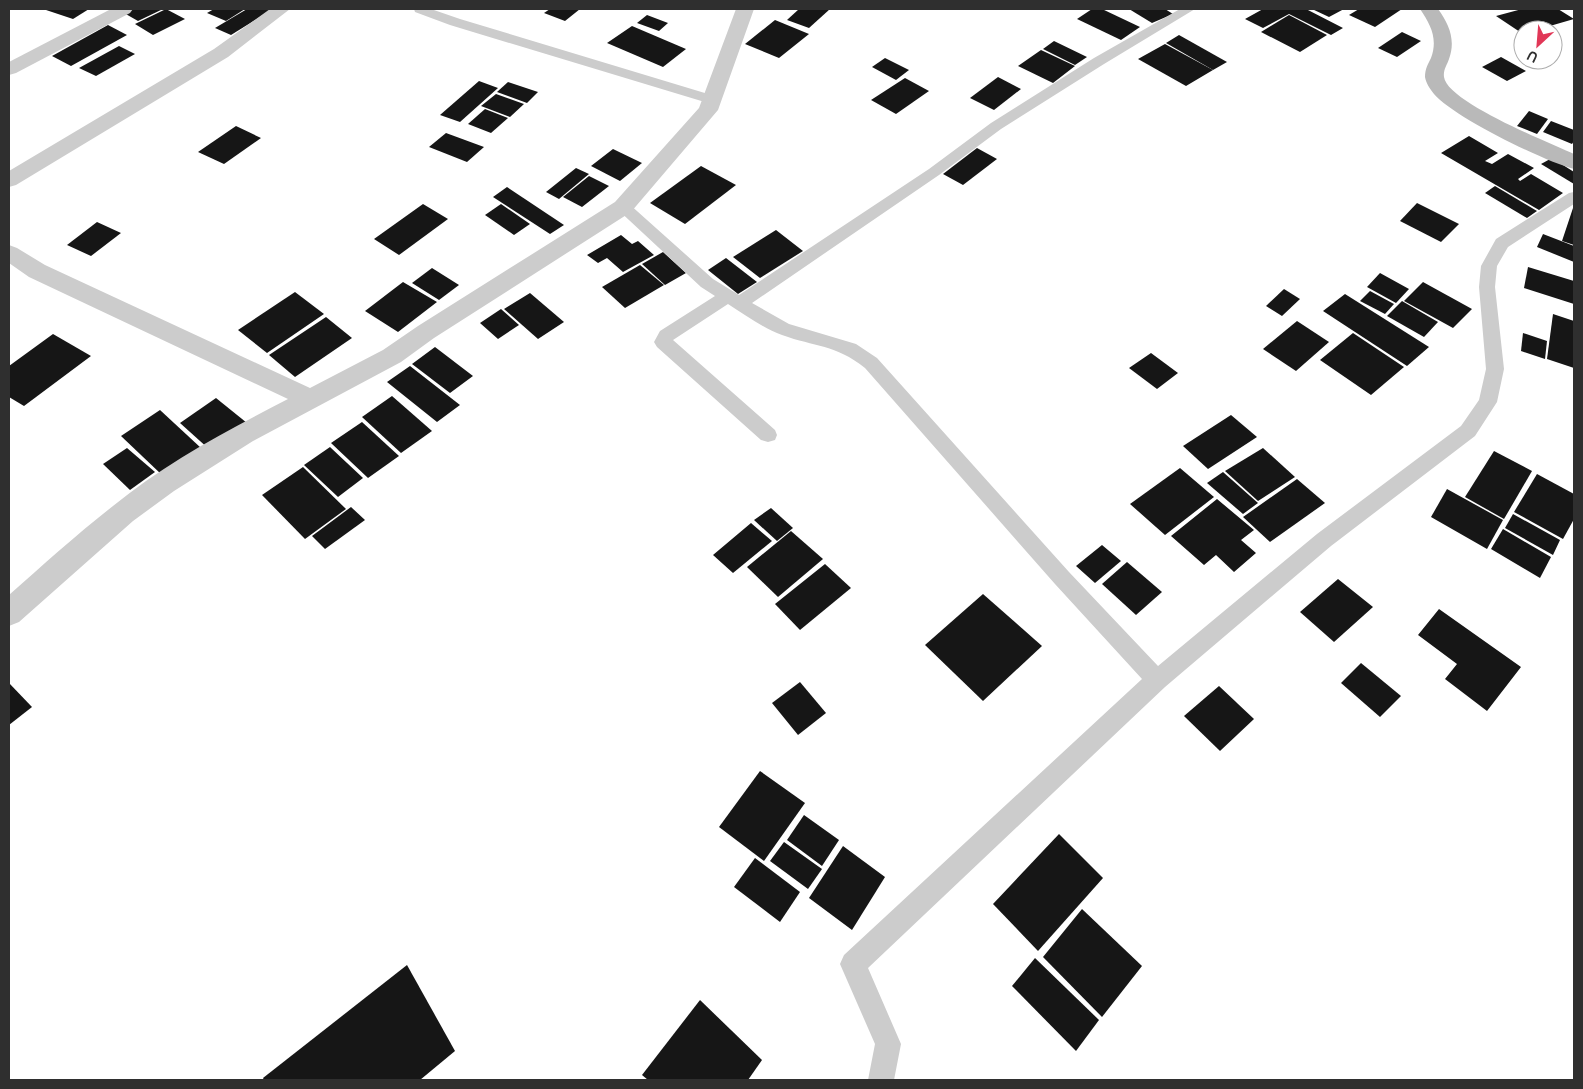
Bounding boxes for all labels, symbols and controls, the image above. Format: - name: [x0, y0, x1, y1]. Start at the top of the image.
- north arrow: [1513, 20, 1563, 70]
- text: U: [1524, 46, 1541, 67]

